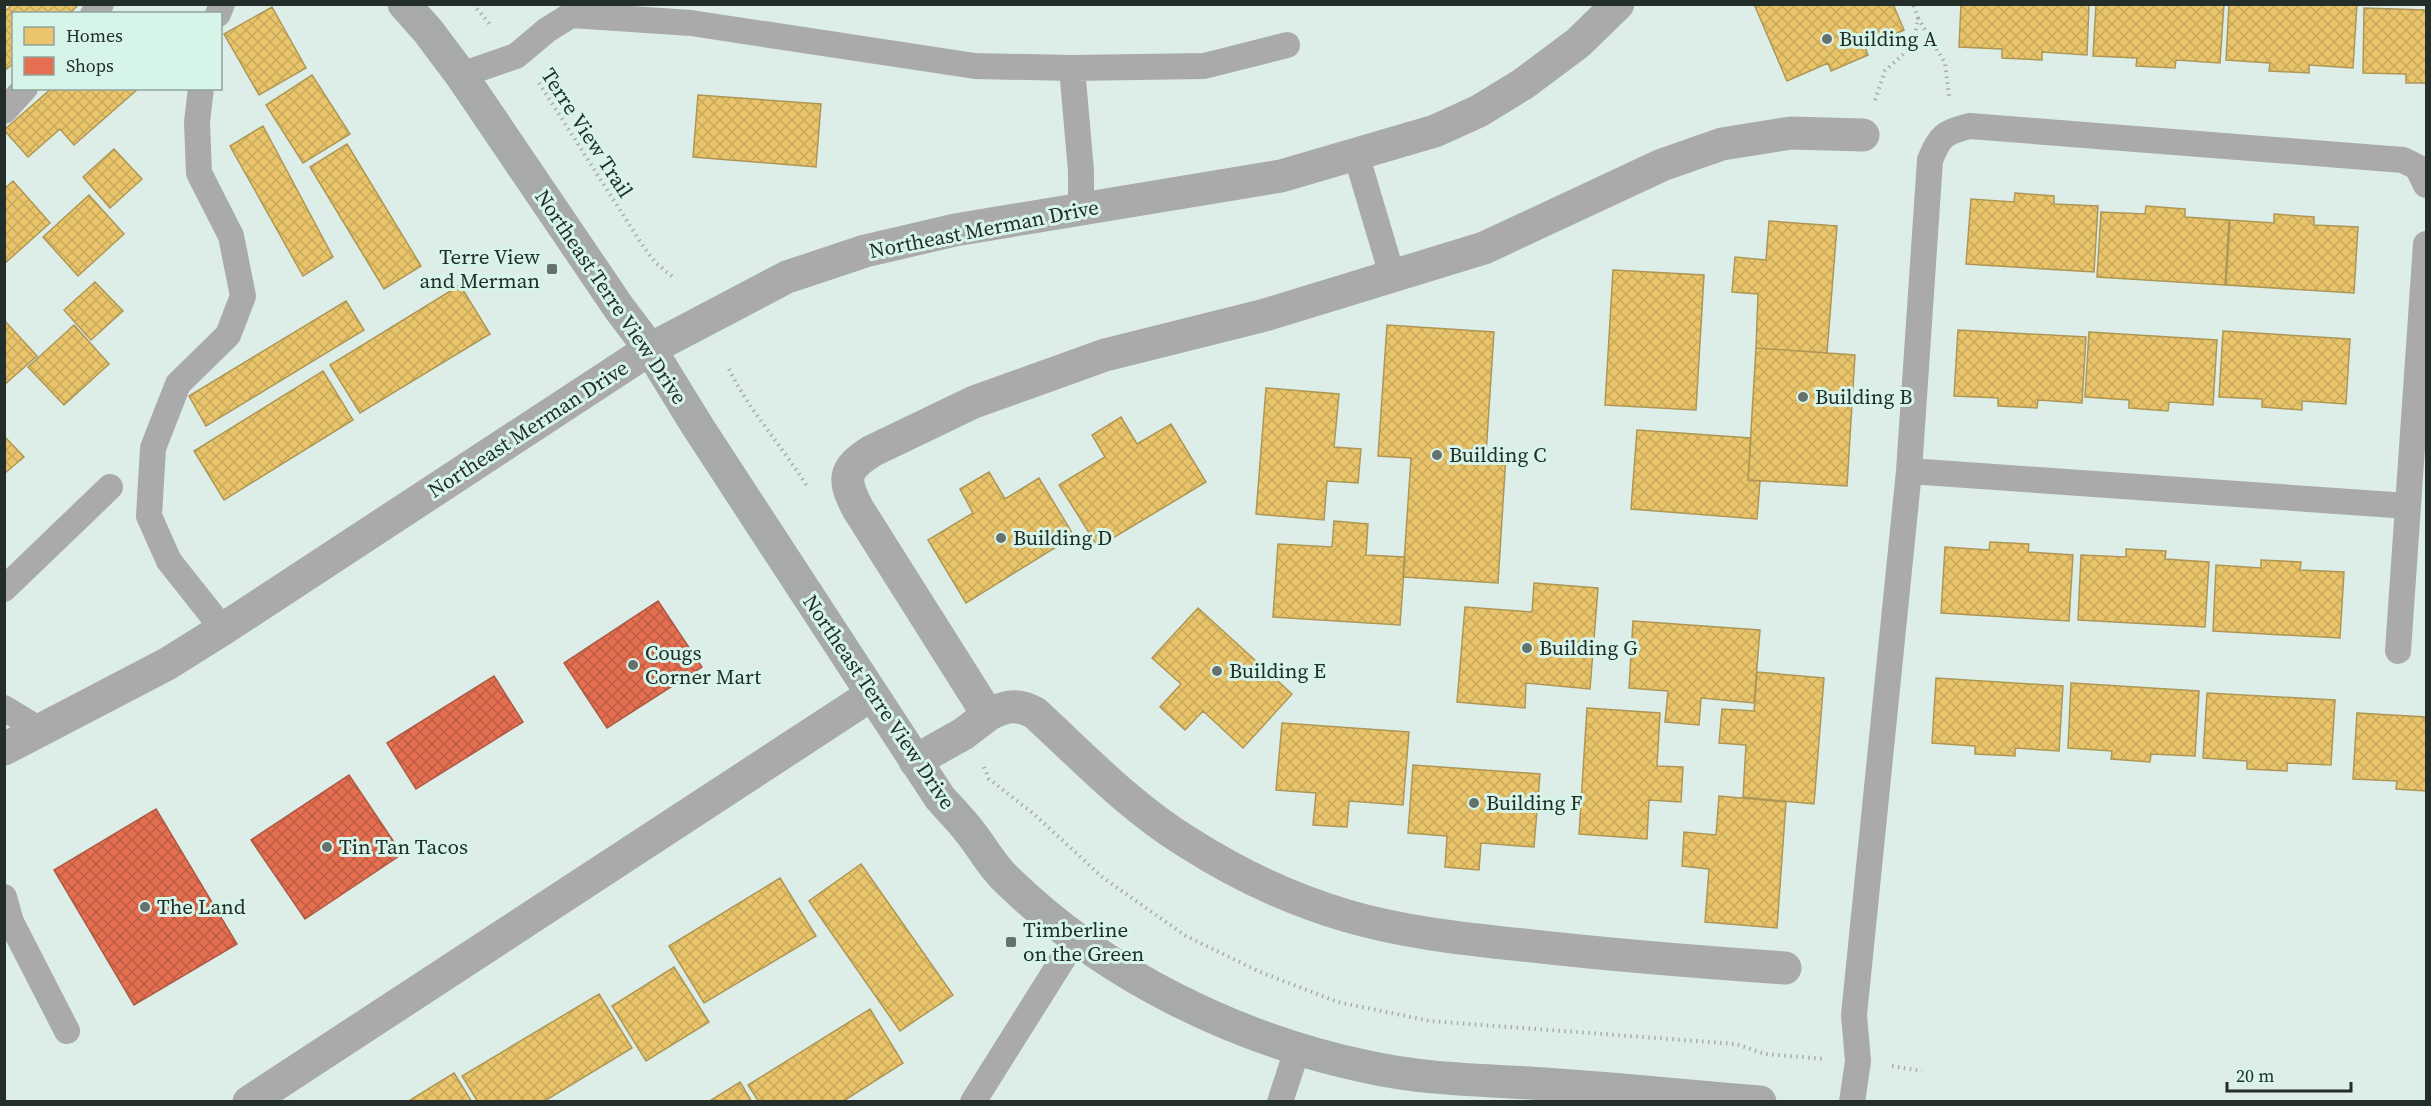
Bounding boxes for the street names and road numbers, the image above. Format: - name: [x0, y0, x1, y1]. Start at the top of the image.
- street label: Terre View Trail: [535, 62, 640, 203]
- street label: Northeast Terre View Drive: [529, 184, 694, 410]
- street label: Northeast Merman Drive: [867, 192, 1101, 265]
- street label: Northeast Merman Drive: [422, 353, 633, 504]
- street label: Northeast Terre View Drive: [797, 589, 962, 815]

